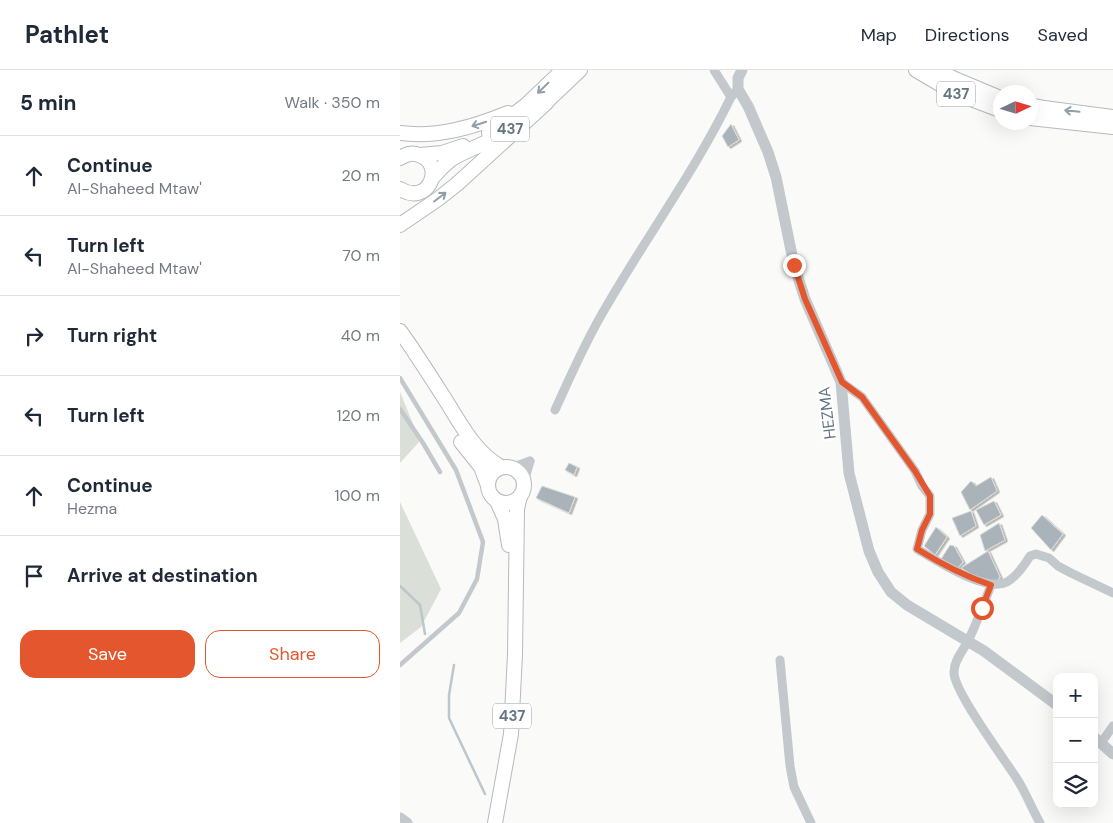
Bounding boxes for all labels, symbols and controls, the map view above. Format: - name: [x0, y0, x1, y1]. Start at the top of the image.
- text: Pathlet: [25, 19, 109, 50]
- text: Map: [861, 23, 897, 47]
- text: Directions: [925, 23, 1010, 47]
- text: Saved: [1038, 23, 1088, 47]
- one-way arrow: [537, 82, 550, 94]
- road number: 437: [937, 82, 975, 106]
- north arrow: [993, 85, 1038, 130]
- text: 5 min: [20, 89, 76, 117]
- text: Walk · 350 m: [285, 92, 380, 113]
- one-way arrow: [1064, 106, 1080, 116]
- road number: 437: [491, 116, 529, 142]
- one-way arrow: [472, 120, 488, 129]
- text: Continue: [67, 153, 153, 178]
- icon: ahead: [20, 162, 48, 190]
- text: 20 m: [341, 165, 380, 186]
- text: Al-Shaheed Mtaw': [67, 178, 202, 199]
- one-way arrow: [433, 192, 447, 202]
- text: Turn left: [67, 233, 145, 258]
- icon: left: [20, 242, 48, 270]
- text: 70 m: [342, 245, 380, 266]
- route end: [783, 254, 806, 277]
- text: Al-Shaheed Mtaw': [67, 258, 202, 279]
- icon: right: [20, 322, 48, 350]
- text: Turn right: [67, 323, 157, 348]
- text: 40 m: [341, 325, 380, 346]
- street label: HEZMA: [813, 385, 841, 440]
- icon: left: [20, 402, 48, 430]
- text: Turn left: [67, 403, 145, 428]
- text: 120 m: [336, 405, 380, 426]
- text: Continue: [67, 473, 153, 498]
- icon: ahead: [20, 482, 48, 510]
- text: 100 m: [335, 485, 380, 506]
- text: Hezma: [67, 498, 117, 519]
- icon: arrive: [20, 562, 48, 590]
- text: Arrive at destination: [67, 563, 258, 588]
- route start: [971, 597, 994, 620]
- button: Save: [20, 630, 195, 678]
- button: Share: [205, 630, 380, 678]
- map controls: [1053, 673, 1098, 808]
- button: +: [1053, 673, 1098, 718]
- road number: 437: [493, 704, 531, 728]
- button: −: [1053, 718, 1098, 763]
- button: layers: [1053, 763, 1098, 808]

